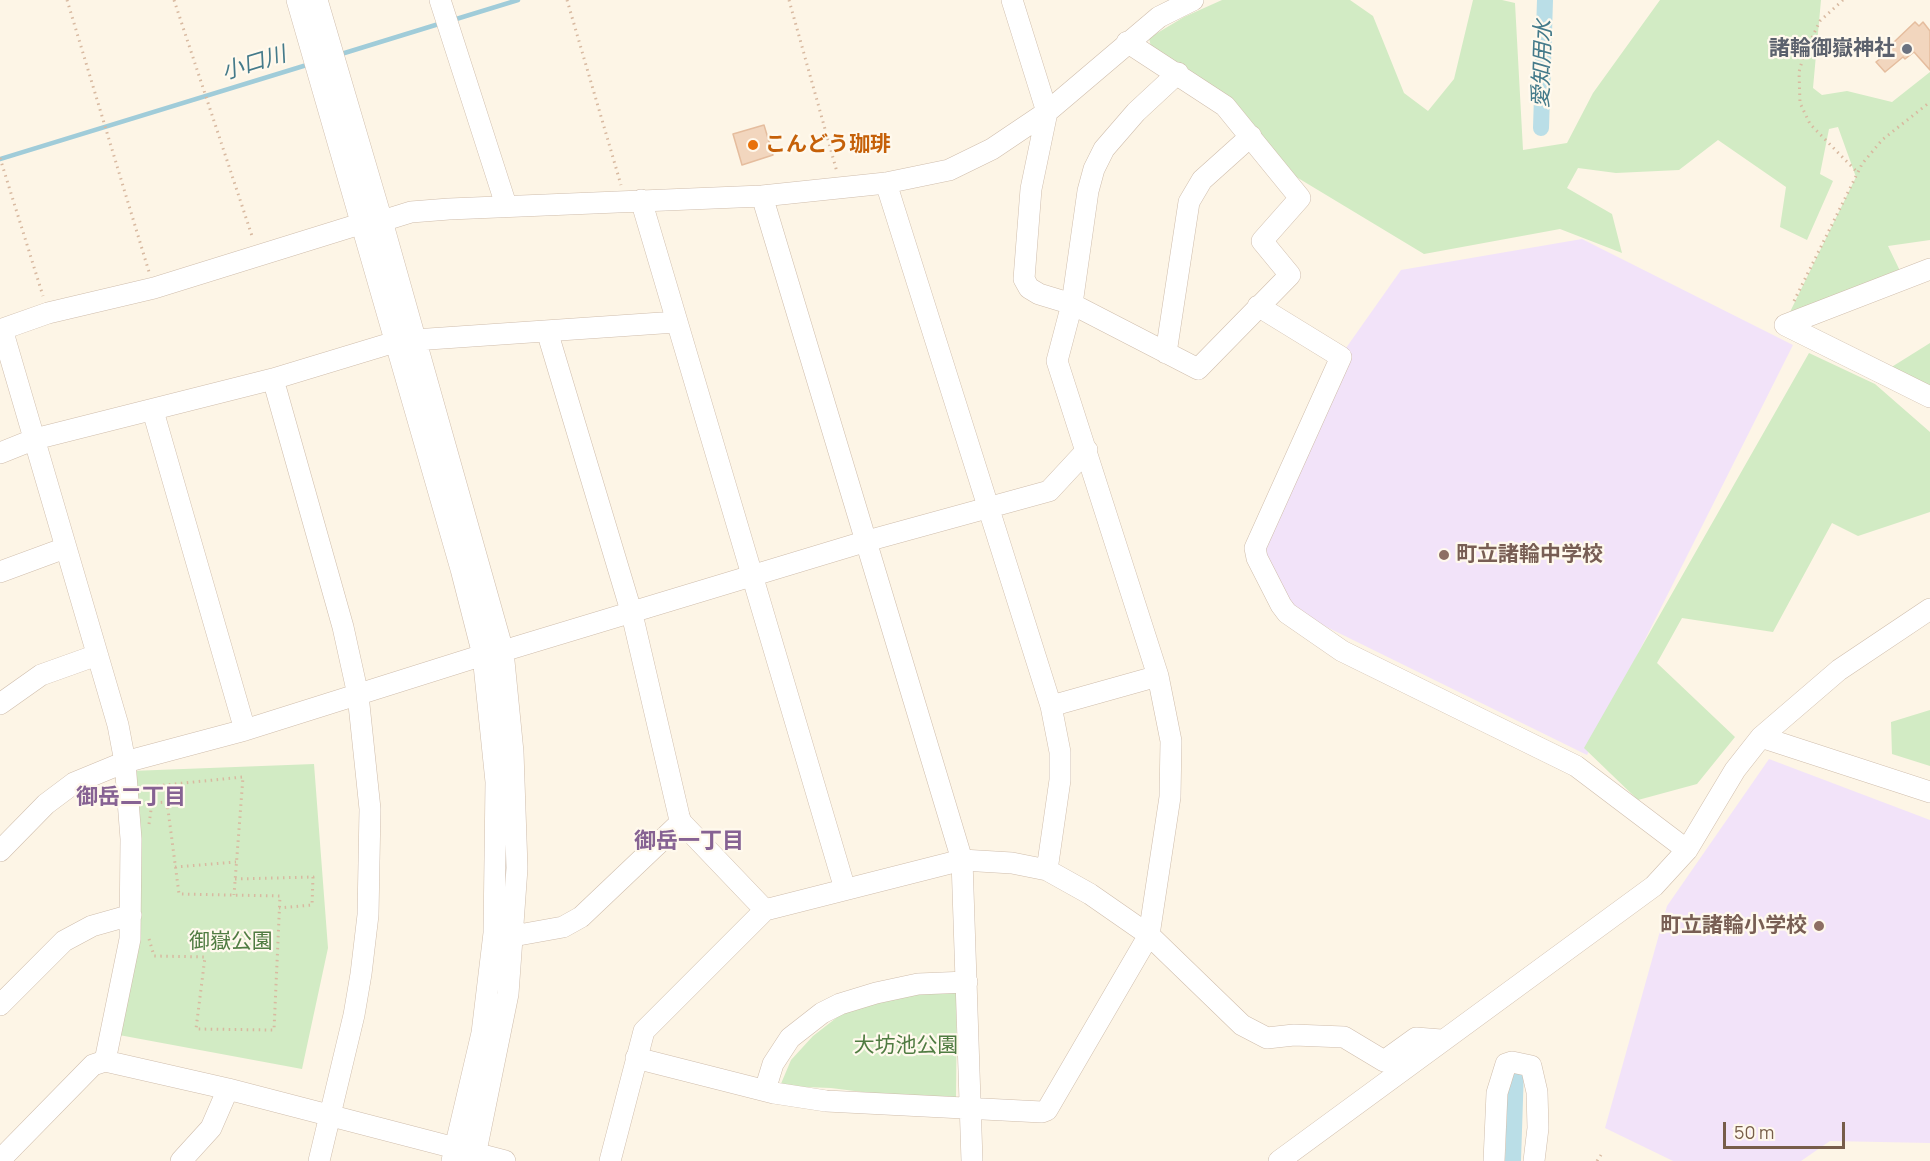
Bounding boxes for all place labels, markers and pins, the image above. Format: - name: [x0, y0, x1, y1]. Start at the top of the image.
- place label: 諸輪御嶽神社: [1769, 36, 1895, 62]
- marker: 諸輪御嶽神社: [1900, 42, 1914, 56]
- place label: こんどう珈琲: [765, 132, 891, 158]
- marker: こんどう珈琲: [746, 138, 760, 152]
- place label: 町立諸輪中学校: [1456, 542, 1603, 568]
- marker: 町立諸輪中学校: [1437, 548, 1451, 562]
- place label: 町立諸輪小学校: [1660, 913, 1807, 939]
- marker: 町立諸輪小学校: [1812, 919, 1826, 933]

